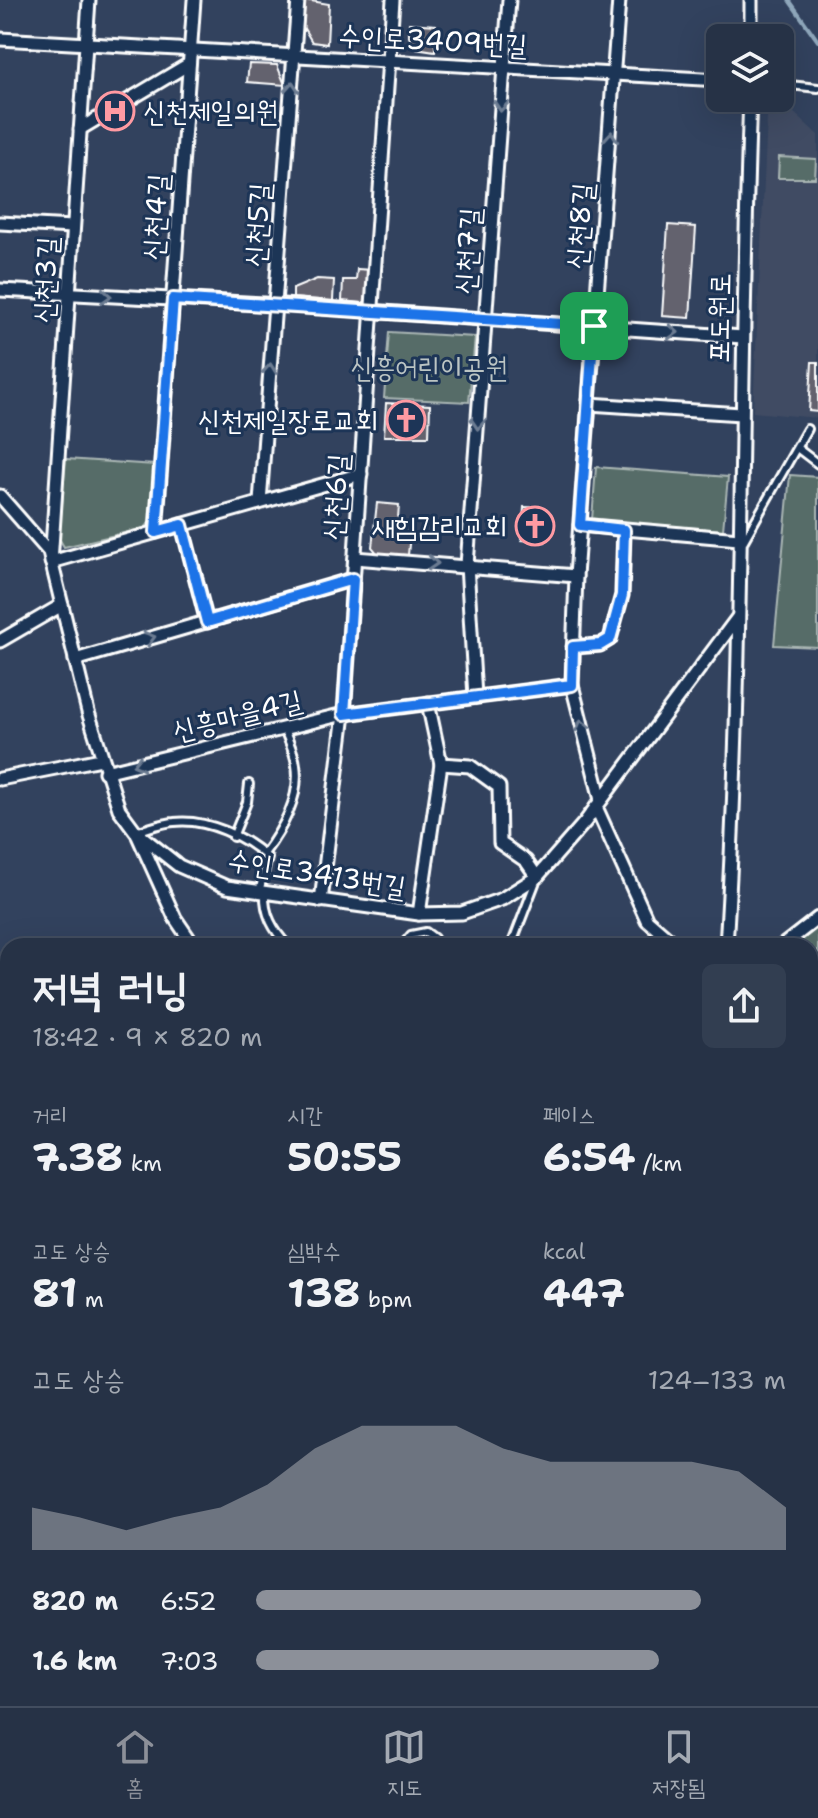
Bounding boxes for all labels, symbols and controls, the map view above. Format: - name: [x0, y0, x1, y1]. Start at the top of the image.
- street label: 수인로3409번길: [338, 16, 528, 64]
- map controls: [706, 24, 794, 112]
- button: layers: [706, 24, 794, 112]
- one-way arrow: [283, 80, 300, 93]
- hospital icon: 신천제일의원: [94, 90, 136, 132]
- place label: 신천제일의원: [143, 92, 278, 130]
- one-way arrow: [493, 100, 510, 113]
- one-way arrow: [602, 130, 619, 143]
- street label: 신천4길: [133, 172, 177, 262]
- street label: 신천5길: [235, 181, 279, 269]
- street label: 신천8길: [556, 181, 602, 271]
- street label: 신천7길: [445, 206, 489, 296]
- street label: 신천3길: [24, 235, 66, 325]
- street label: 포도원로: [699, 273, 739, 363]
- one-way arrow: [100, 287, 113, 304]
- pin: [560, 292, 628, 360]
- icon: arrive: [572, 304, 616, 348]
- one-way arrow: [667, 323, 680, 340]
- park label: 신흥어린이공원: [350, 348, 508, 386]
- one-way arrow: [261, 362, 278, 375]
- church icon: 신천제일장로교회: [385, 399, 427, 441]
- place label: 신천제일장로교회: [198, 401, 378, 439]
- one-way arrow: [470, 418, 487, 431]
- street label: 신천6길: [313, 452, 357, 542]
- church icon: 새힘감리교회: [514, 505, 556, 547]
- place label: 새힘감리교회: [372, 507, 507, 545]
- one-way arrow: [427, 554, 440, 571]
- one-way arrow: [143, 631, 156, 647]
- street label: 신흥마을4길: [168, 681, 306, 749]
- one-way arrow: [574, 718, 591, 732]
- one-way arrow: [131, 755, 145, 772]
- street label: 수인로3413번길: [225, 840, 409, 906]
- text: 저녁 러닝: [32, 959, 189, 1018]
- button: share: [702, 964, 786, 1048]
- text: 18:42 · 9 × 820 m: [32, 1019, 262, 1054]
- text: 거리: [32, 1101, 67, 1130]
- text: 시간: [287, 1101, 323, 1130]
- text: 페이스: [543, 1101, 596, 1130]
- text: 7.38: [32, 1130, 123, 1184]
- text: 50:55: [287, 1130, 402, 1184]
- text: 6:54: [543, 1130, 635, 1184]
- text: km: [123, 1149, 162, 1178]
- text: /km: [635, 1149, 682, 1178]
- text: 고도 상승: [32, 1237, 110, 1266]
- text: 심박수: [287, 1237, 340, 1266]
- text: kcal: [543, 1237, 585, 1266]
- text: 81: [32, 1266, 77, 1320]
- text: 138: [287, 1266, 361, 1320]
- text: 447: [543, 1266, 625, 1320]
- text: m: [77, 1285, 104, 1314]
- text: bpm: [361, 1285, 412, 1314]
- text: 고도 상승: [32, 1362, 125, 1397]
- text: 124–133 m: [648, 1362, 786, 1397]
- text: 820 m: [32, 1583, 118, 1618]
- text: 6:52: [160, 1583, 217, 1618]
- text: 1.6 km: [32, 1643, 117, 1678]
- text: 7:03: [160, 1643, 219, 1678]
- tab: 홈: [113, 1725, 157, 1802]
- tab: 지도: [382, 1725, 426, 1802]
- tab: 저장됨: [652, 1725, 705, 1802]

